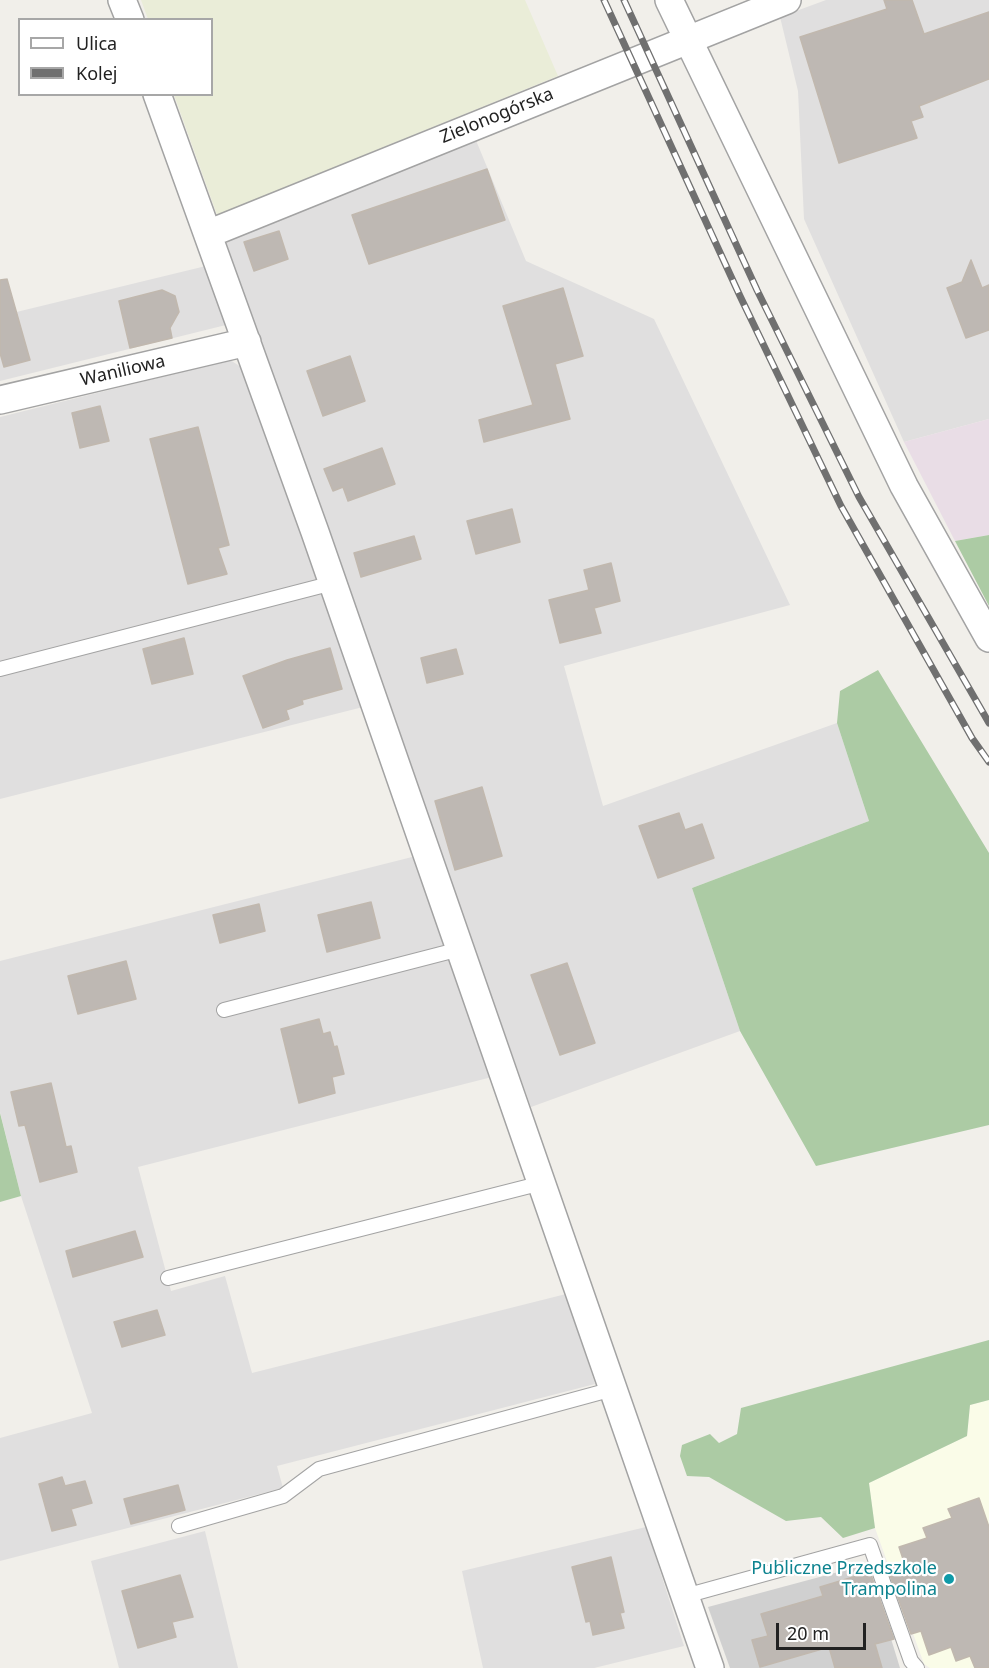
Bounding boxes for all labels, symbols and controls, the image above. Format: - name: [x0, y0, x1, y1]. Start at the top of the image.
- legend: [18, 18, 213, 96]
- text: Ulica: [76, 31, 117, 55]
- text: Kolej: [76, 61, 117, 85]
- street label: Zielonogórska: [437, 83, 557, 149]
- street label: Waniliowa: [79, 351, 167, 391]
- place label: Publiczne Przedszkole Trampolina: [751, 1558, 937, 1600]
- marker: Publiczne Przedszkole Trampolina: [942, 1572, 956, 1586]
- scale bar: [779, 1611, 869, 1649]
- text: 20 m: [787, 1621, 829, 1645]

